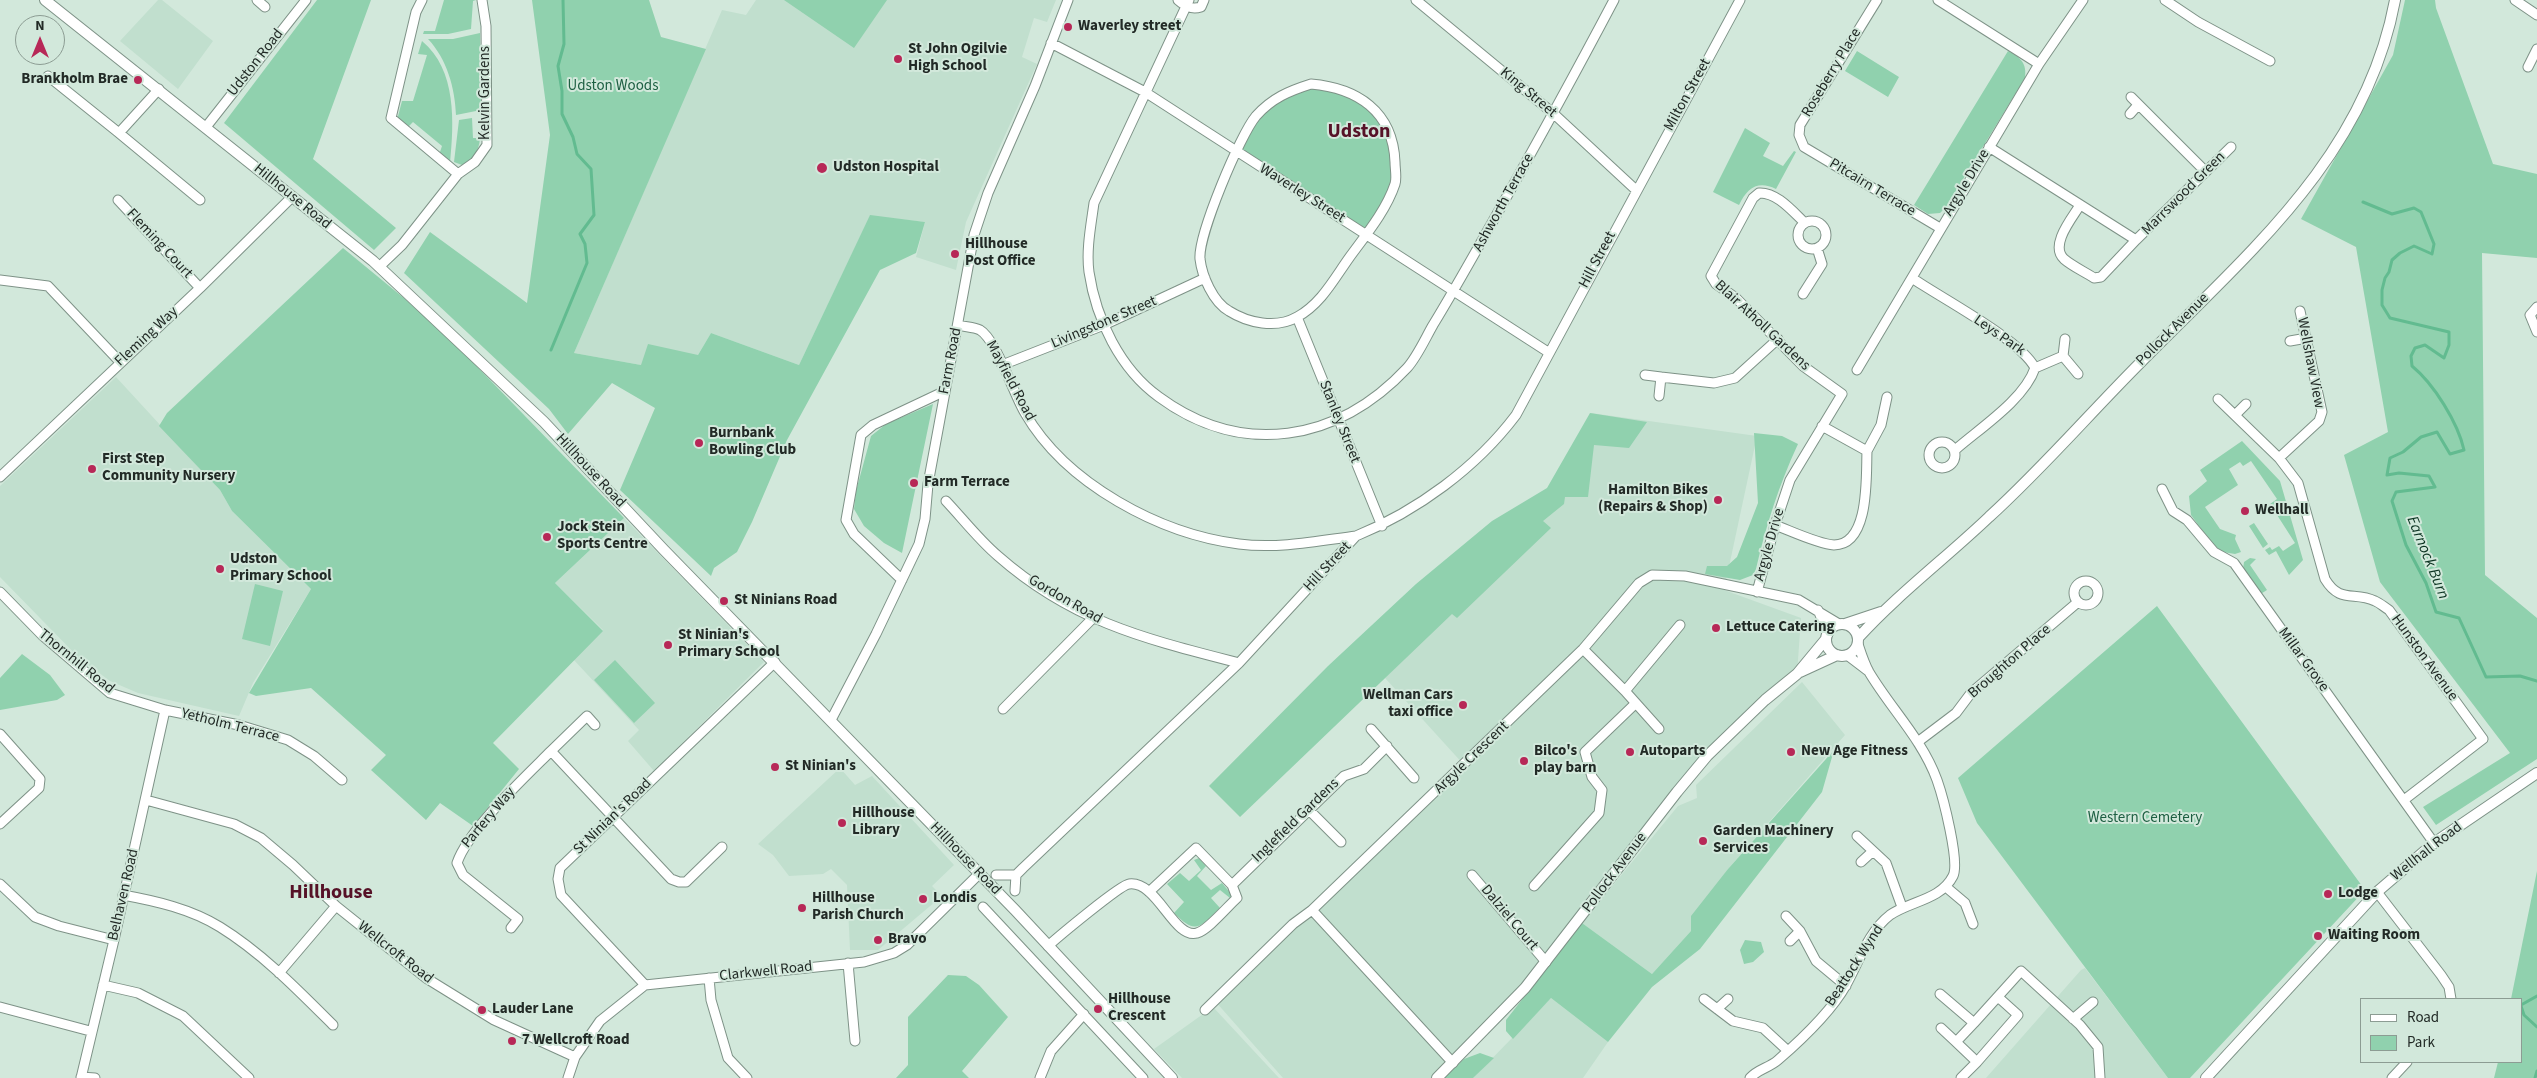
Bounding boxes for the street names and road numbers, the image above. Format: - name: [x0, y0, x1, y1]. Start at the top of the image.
- street label: Roseberry Place: [1798, 25, 1866, 121]
- street label: Udston Road: [224, 26, 288, 100]
- street label: Kelvin Gardens: [477, 46, 495, 140]
- street label: Milton Street: [1661, 56, 1715, 134]
- street label: King Street: [1496, 64, 1560, 122]
- street label: Argyle Drive: [1940, 146, 1994, 220]
- street label: Marrswood Green: [2138, 148, 2230, 240]
- street label: Ashworth Terrace: [1470, 151, 1538, 255]
- street label: Pitcairn Terrace: [1826, 155, 1918, 221]
- street label: Hillhouse Road: [250, 160, 334, 234]
- street label: Waverley Street: [1256, 161, 1348, 227]
- street label: Fleming Court: [122, 205, 196, 283]
- street label: Hill Street: [1576, 229, 1620, 291]
- street label: Blair Atholl Gardens: [1710, 277, 1814, 375]
- street label: Pollock Avenue: [2133, 290, 2213, 370]
- street label: Livingstone Street: [1049, 293, 1159, 353]
- street label: Fleming Way: [112, 303, 182, 371]
- street label: Leys Park: [1970, 312, 2028, 360]
- street label: Wellshaw View: [2292, 316, 2328, 410]
- street label: Farm Road: [936, 326, 966, 396]
- street label: Mayfield Road: [981, 338, 1039, 424]
- street label: Stanley Street: [1314, 378, 1364, 466]
- street label: Hillhouse Road: [551, 430, 629, 512]
- street label: Argyle Drive: [1751, 507, 1789, 583]
- street label: Hill Street: [1300, 538, 1356, 596]
- street label: Gordon Road: [1025, 572, 1105, 628]
- street label: Hunston Avenue: [2387, 611, 2461, 705]
- street label: Broughton Place: [1965, 621, 2055, 703]
- street label: Millar Grove: [2274, 624, 2332, 696]
- street label: Thornhill Road: [34, 626, 118, 698]
- street label: Yetholm Terrace: [179, 705, 281, 747]
- street label: Argyle Crescent: [1431, 718, 1513, 798]
- street label: St Ninian's Road: [570, 775, 656, 859]
- street label: Inglefield Gardens: [1249, 775, 1343, 867]
- street label: Parfery Way: [458, 784, 520, 852]
- street label: Hillhouse Road: [926, 819, 1004, 899]
- street label: Wellhall Road: [2388, 819, 2466, 885]
- street label: Pollock Avenue: [1579, 829, 1651, 917]
- street label: Belhaven Road: [105, 847, 143, 943]
- street label: Dalziel Court: [1476, 882, 1542, 954]
- street label: Wellcroft Road: [354, 918, 436, 988]
- street label: Beattock Wynd: [1822, 922, 1888, 1010]
- street label: Clarkwell Road: [719, 958, 813, 986]

